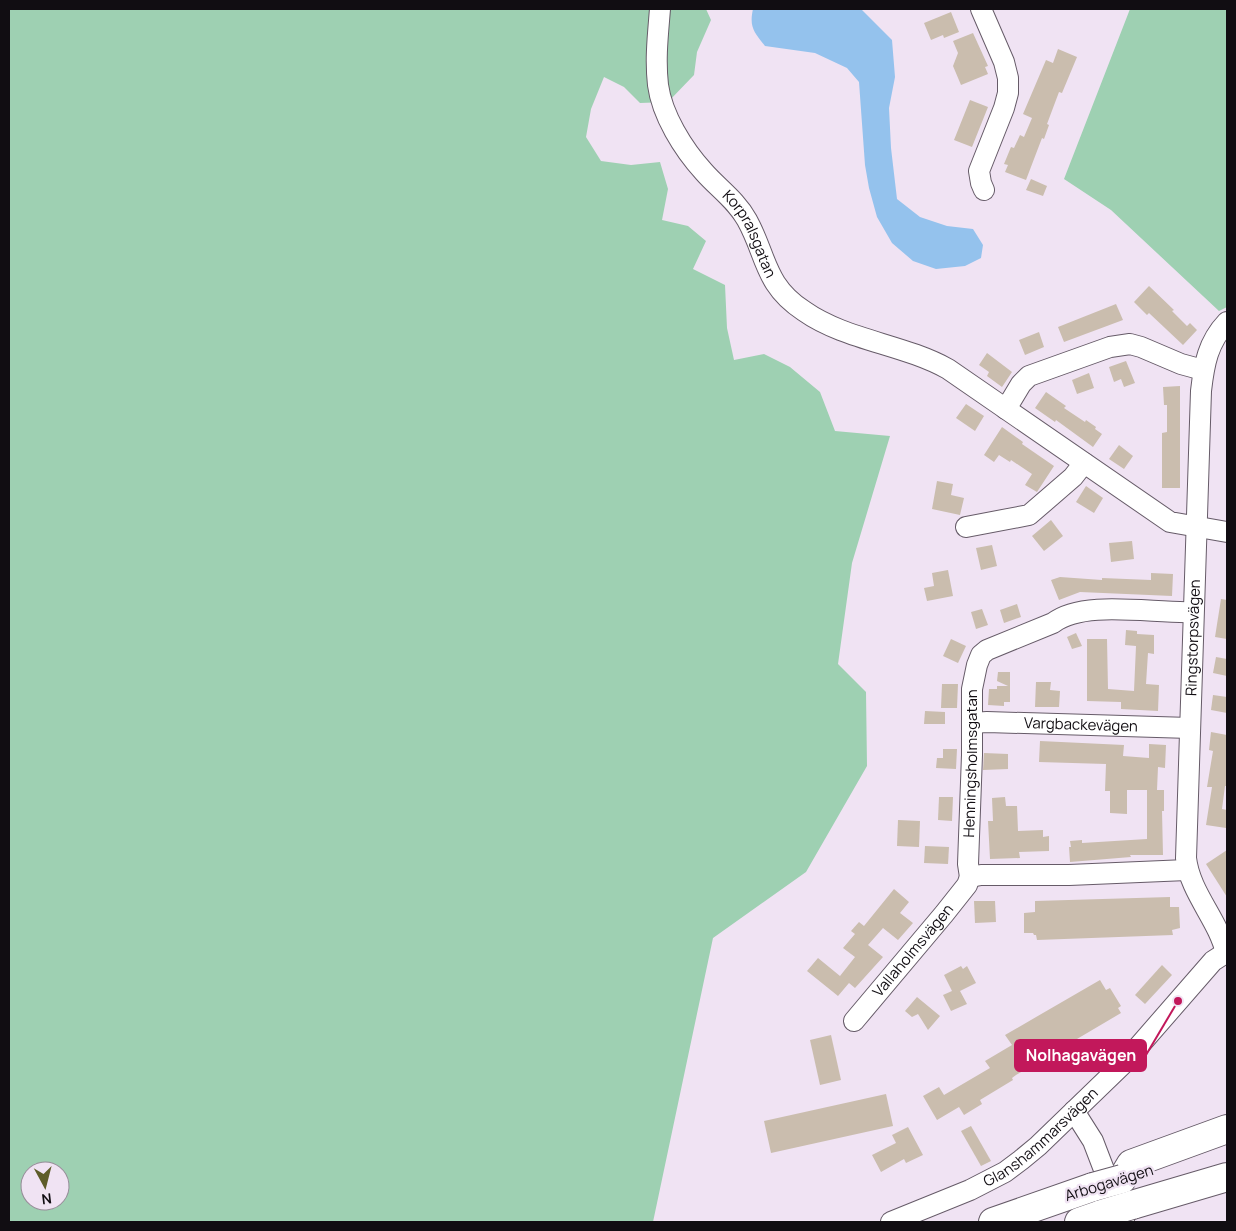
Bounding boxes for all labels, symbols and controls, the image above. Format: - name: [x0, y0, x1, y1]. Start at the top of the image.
- street label: Korpralsgatan: [718, 185, 782, 281]
- street label: Ringstorpsvägen: [1180, 579, 1205, 697]
- street label: Henningsholmsgatan: [958, 689, 982, 838]
- street label: Vargbackevägen: [1024, 712, 1138, 736]
- street label: Vallaholmsvägen: [868, 899, 958, 1001]
- callout: Nolhagavägen: [1015, 1040, 1146, 1071]
- text: Nolhagavägen: [1026, 1044, 1136, 1066]
- street label: Glanshammarsvägen: [979, 1083, 1102, 1191]
- street label: Arbogavägen: [1062, 1159, 1156, 1206]
- north arrow: [20, 1161, 70, 1211]
- text: N: [40, 1189, 53, 1209]

